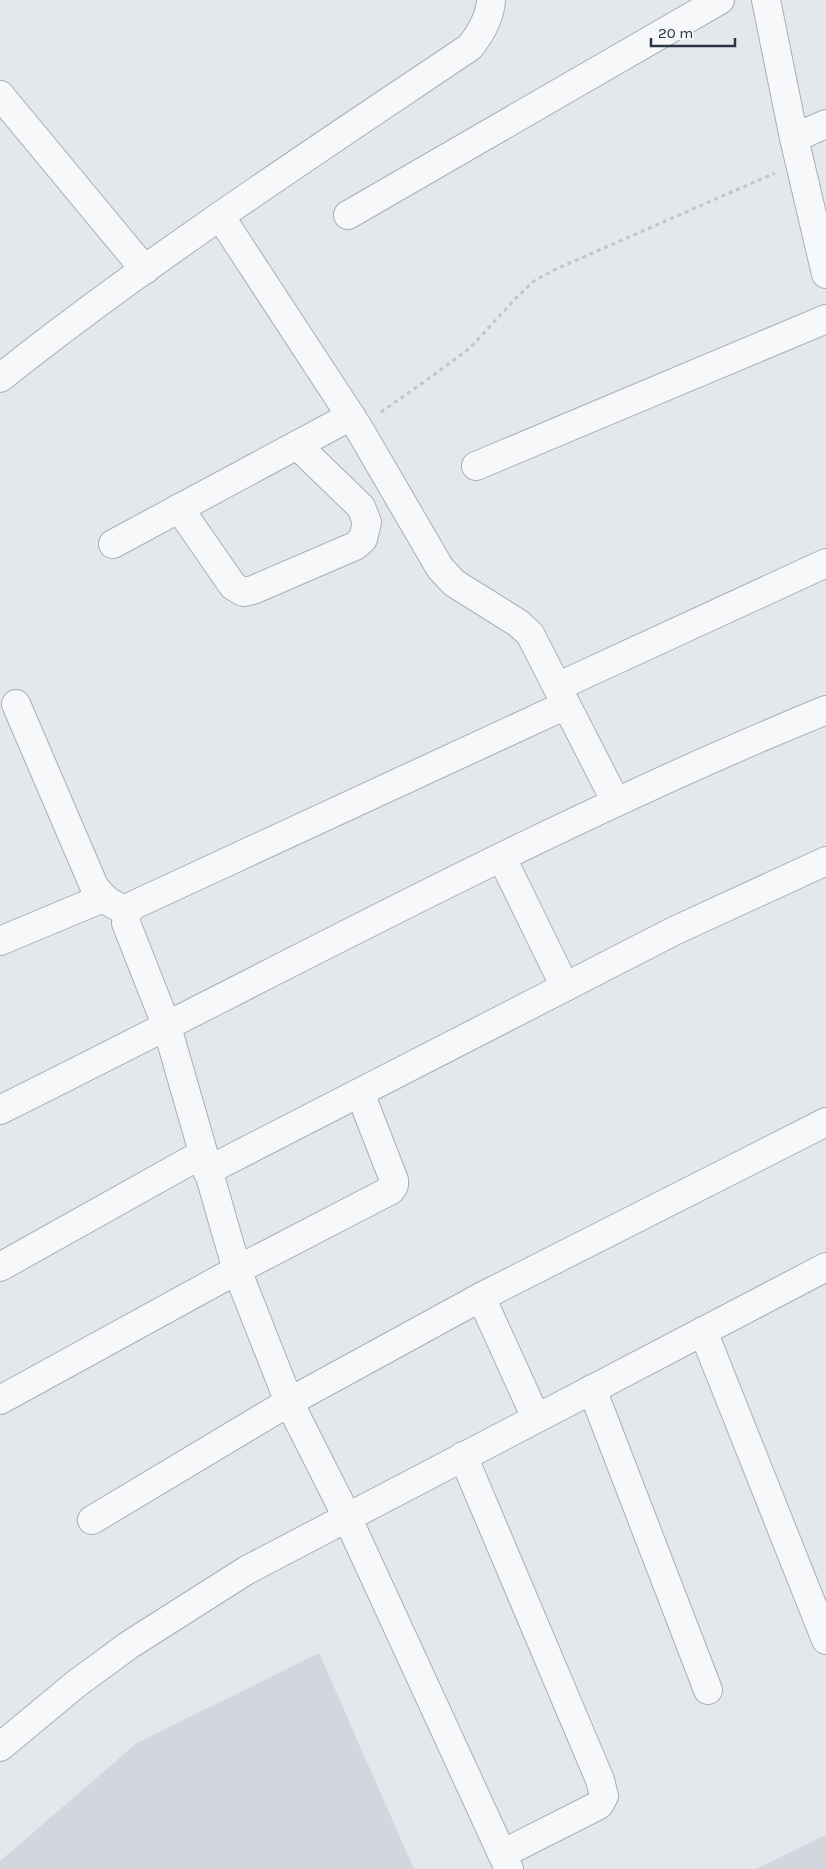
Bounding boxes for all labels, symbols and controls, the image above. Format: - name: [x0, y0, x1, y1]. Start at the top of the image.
- scale bar: [651, 15, 735, 47]
- text: 20 m: [658, 24, 693, 42]

